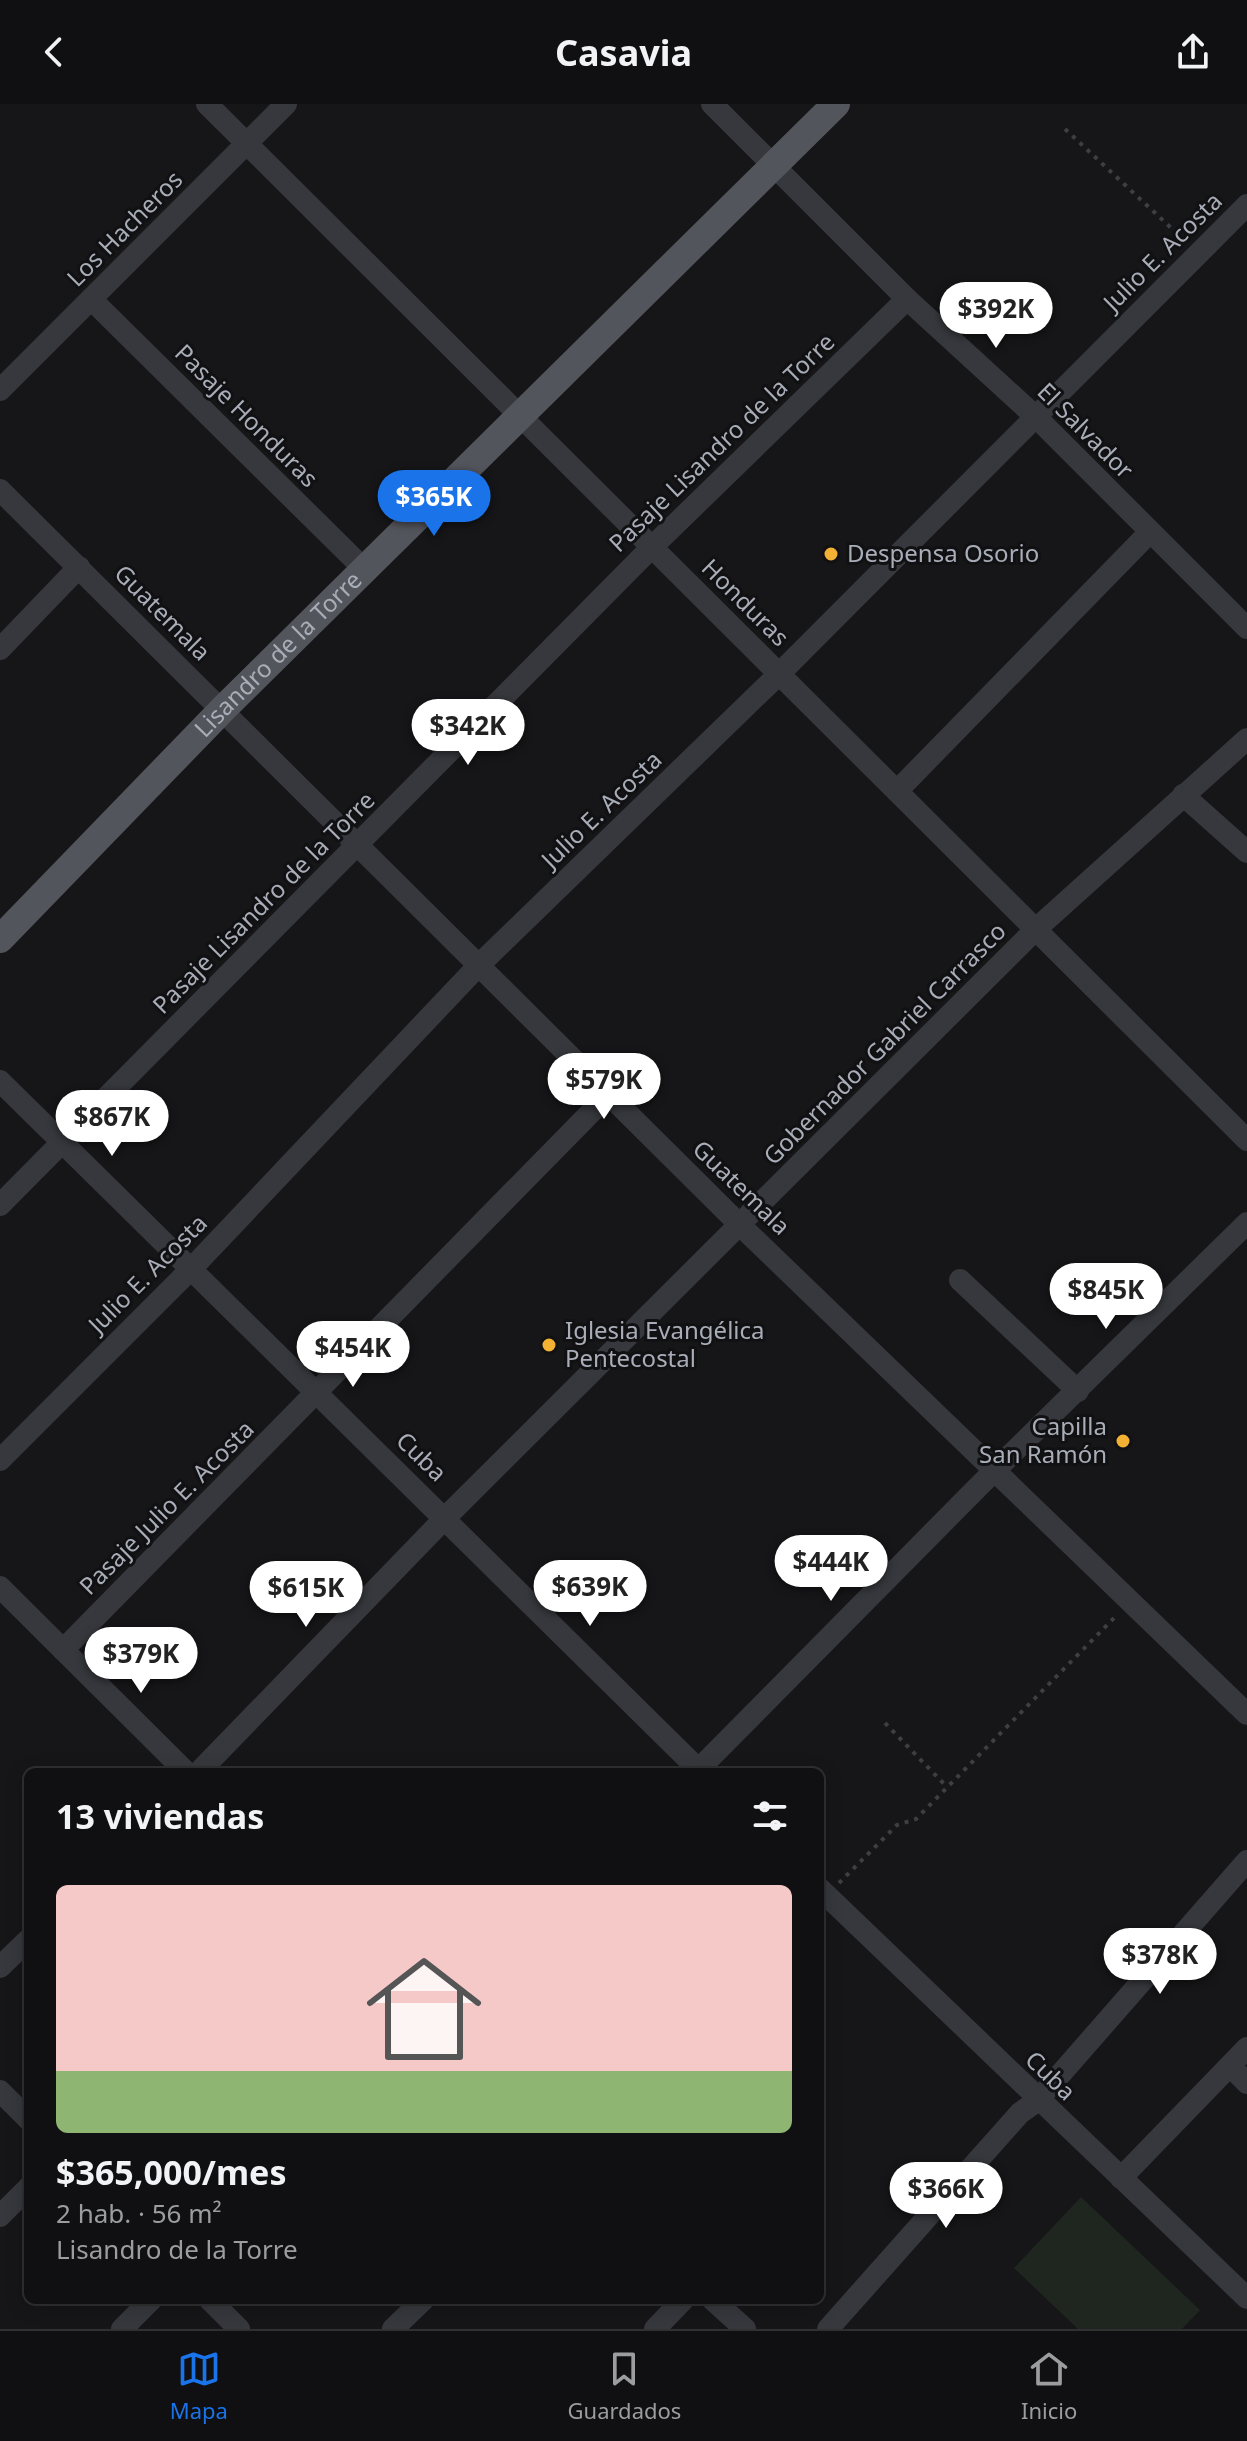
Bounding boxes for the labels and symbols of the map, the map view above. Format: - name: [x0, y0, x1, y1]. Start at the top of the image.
- street label: Los Hacheros: [59, 163, 189, 293]
- street label: Julio E. Acosta: [1094, 184, 1229, 319]
- pin: $392K: [940, 282, 1052, 350]
- street label: Pasaje Lisandro de la Torre: [601, 325, 841, 559]
- street label: Pasaje Honduras: [168, 336, 326, 494]
- street label: El Salvador: [1031, 375, 1141, 485]
- pin: $365K: [378, 470, 490, 538]
- place label: Despensa Osorio: [847, 536, 1039, 569]
- marker: Despensa Osorio: [822, 545, 840, 563]
- street label: Honduras: [695, 551, 797, 653]
- street label: Guatemala: [108, 557, 218, 667]
- street label: Lisandro de la Torre: [186, 563, 368, 744]
- pin: $342K: [412, 699, 524, 767]
- street label: Julio E. Acosta: [532, 743, 668, 876]
- street label: Pasaje Lisandro de la Torre: [145, 784, 381, 1020]
- street label: Gobernador Gabriel Carrasco: [755, 914, 1013, 1172]
- pin: $579K: [548, 1053, 660, 1121]
- pin: $867K: [56, 1090, 168, 1158]
- street label: Guatemala: [686, 1132, 798, 1242]
- street label: Julio E. Acosta: [79, 1206, 214, 1341]
- pin: $845K: [1050, 1263, 1162, 1331]
- place label: Iglesia Evangélica Pentecostal: [565, 1313, 765, 1374]
- pin: $454K: [297, 1321, 409, 1389]
- marker: Iglesia Evangélica Pentecostal: [540, 1336, 558, 1354]
- place label: Capilla San Ramón: [979, 1409, 1107, 1470]
- street label: Pasaje Julio E. Acosta: [71, 1412, 261, 1602]
- street label: Cuba: [390, 1424, 454, 1488]
- marker: Capilla San Ramón: [1114, 1432, 1132, 1450]
- pin: $444K: [775, 1535, 887, 1603]
- pin: $639K: [534, 1560, 646, 1628]
- pin: $615K: [250, 1561, 362, 1629]
- pin: $379K: [85, 1627, 197, 1695]
- pin: $378K: [1104, 1928, 1216, 1996]
- street label: Cuba: [1019, 2043, 1083, 2107]
- pin: $366K: [890, 2162, 1002, 2230]

